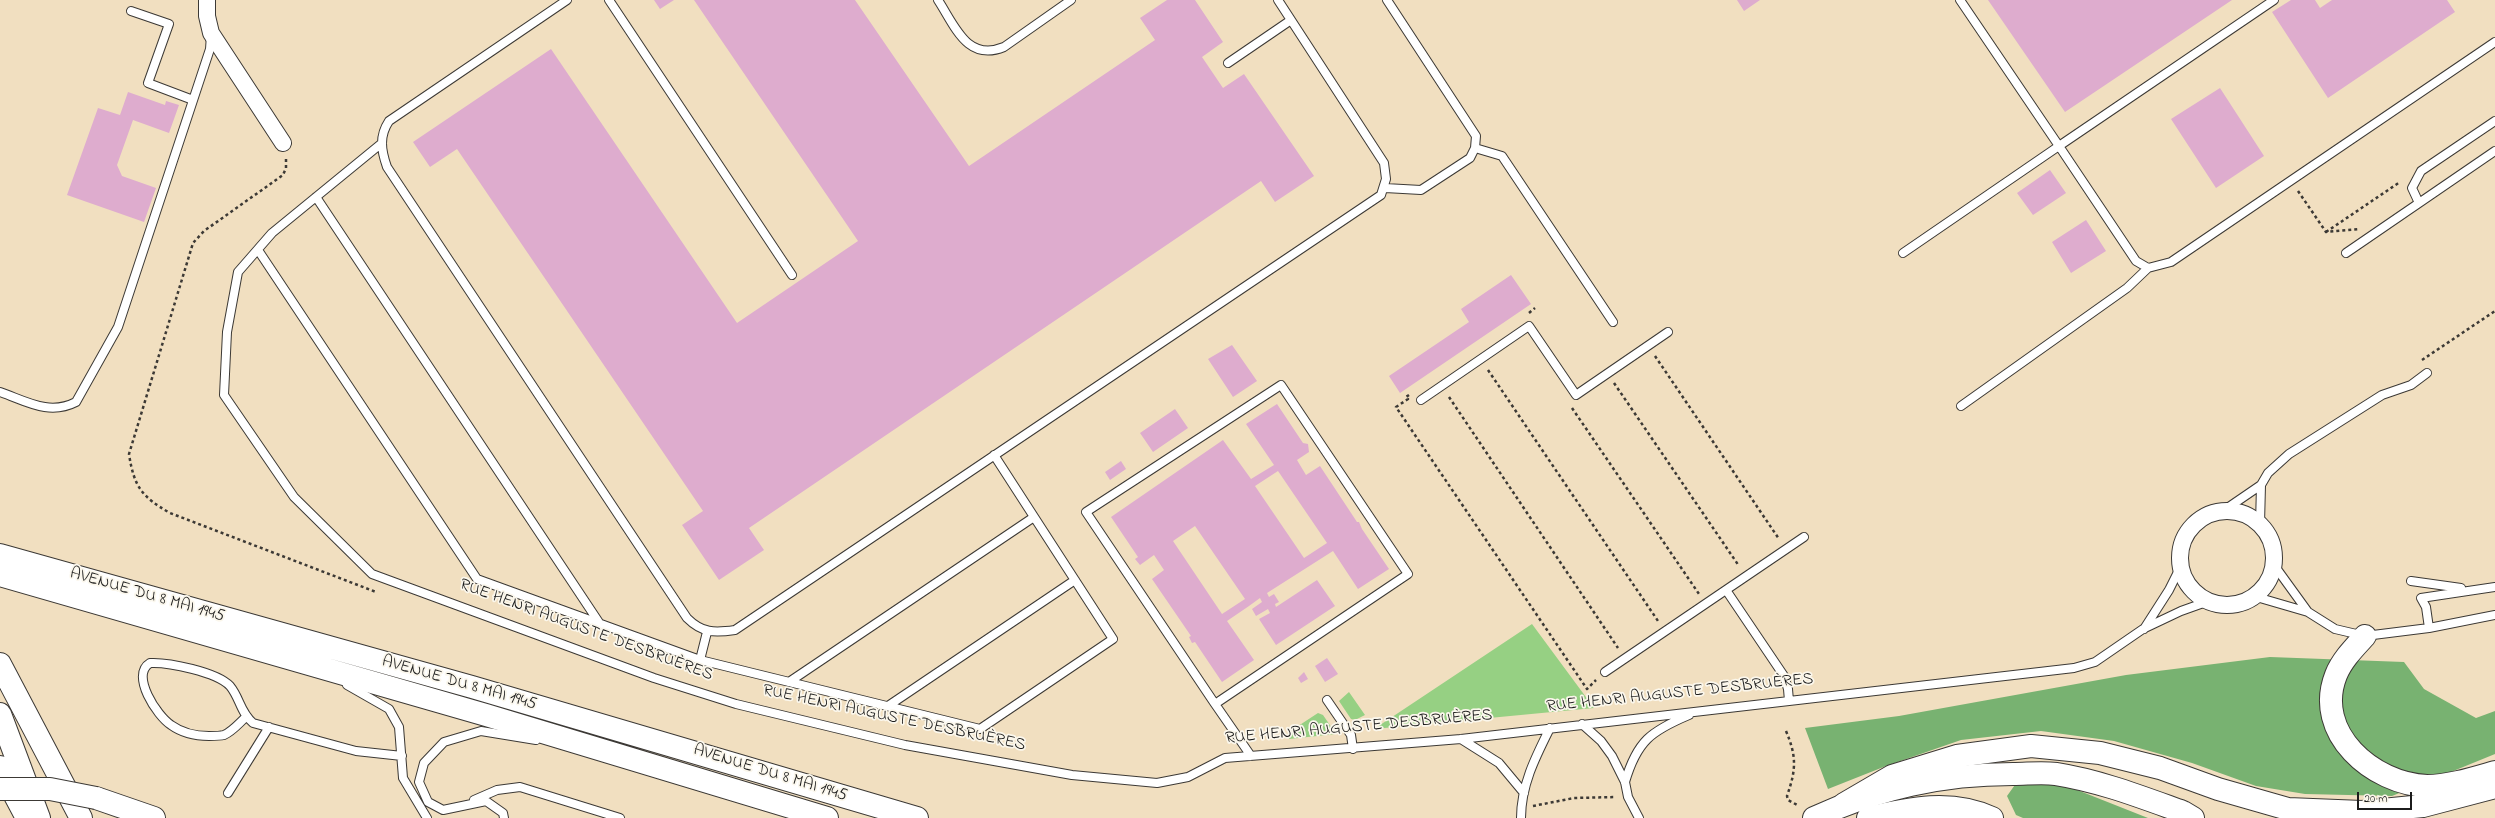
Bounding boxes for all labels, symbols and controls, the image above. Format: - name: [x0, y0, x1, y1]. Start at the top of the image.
- street label: AVENUE DU 8 MAI 1945: [67, 564, 227, 628]
- street label: RUE HENRI AUGUSTE DESBRUÈRES: [457, 576, 715, 686]
- street label: AVENUE DU 8 MAI 1945: [379, 652, 539, 716]
- street label: RUE HENRI AUGUSTE DESBRUÈRES: [1546, 670, 1814, 718]
- street label: RUE HENRI AUGUSTE DESBRUÈRES: [761, 681, 1027, 757]
- street label: RUE HENRI AUGUSTE DESBRUÈRES: [1225, 706, 1493, 750]
- street label: AVENUE DU 8 MAI 1945: [691, 741, 849, 807]
- scale bar: [2359, 784, 2414, 810]
- text: 20 m: [2364, 790, 2387, 808]

